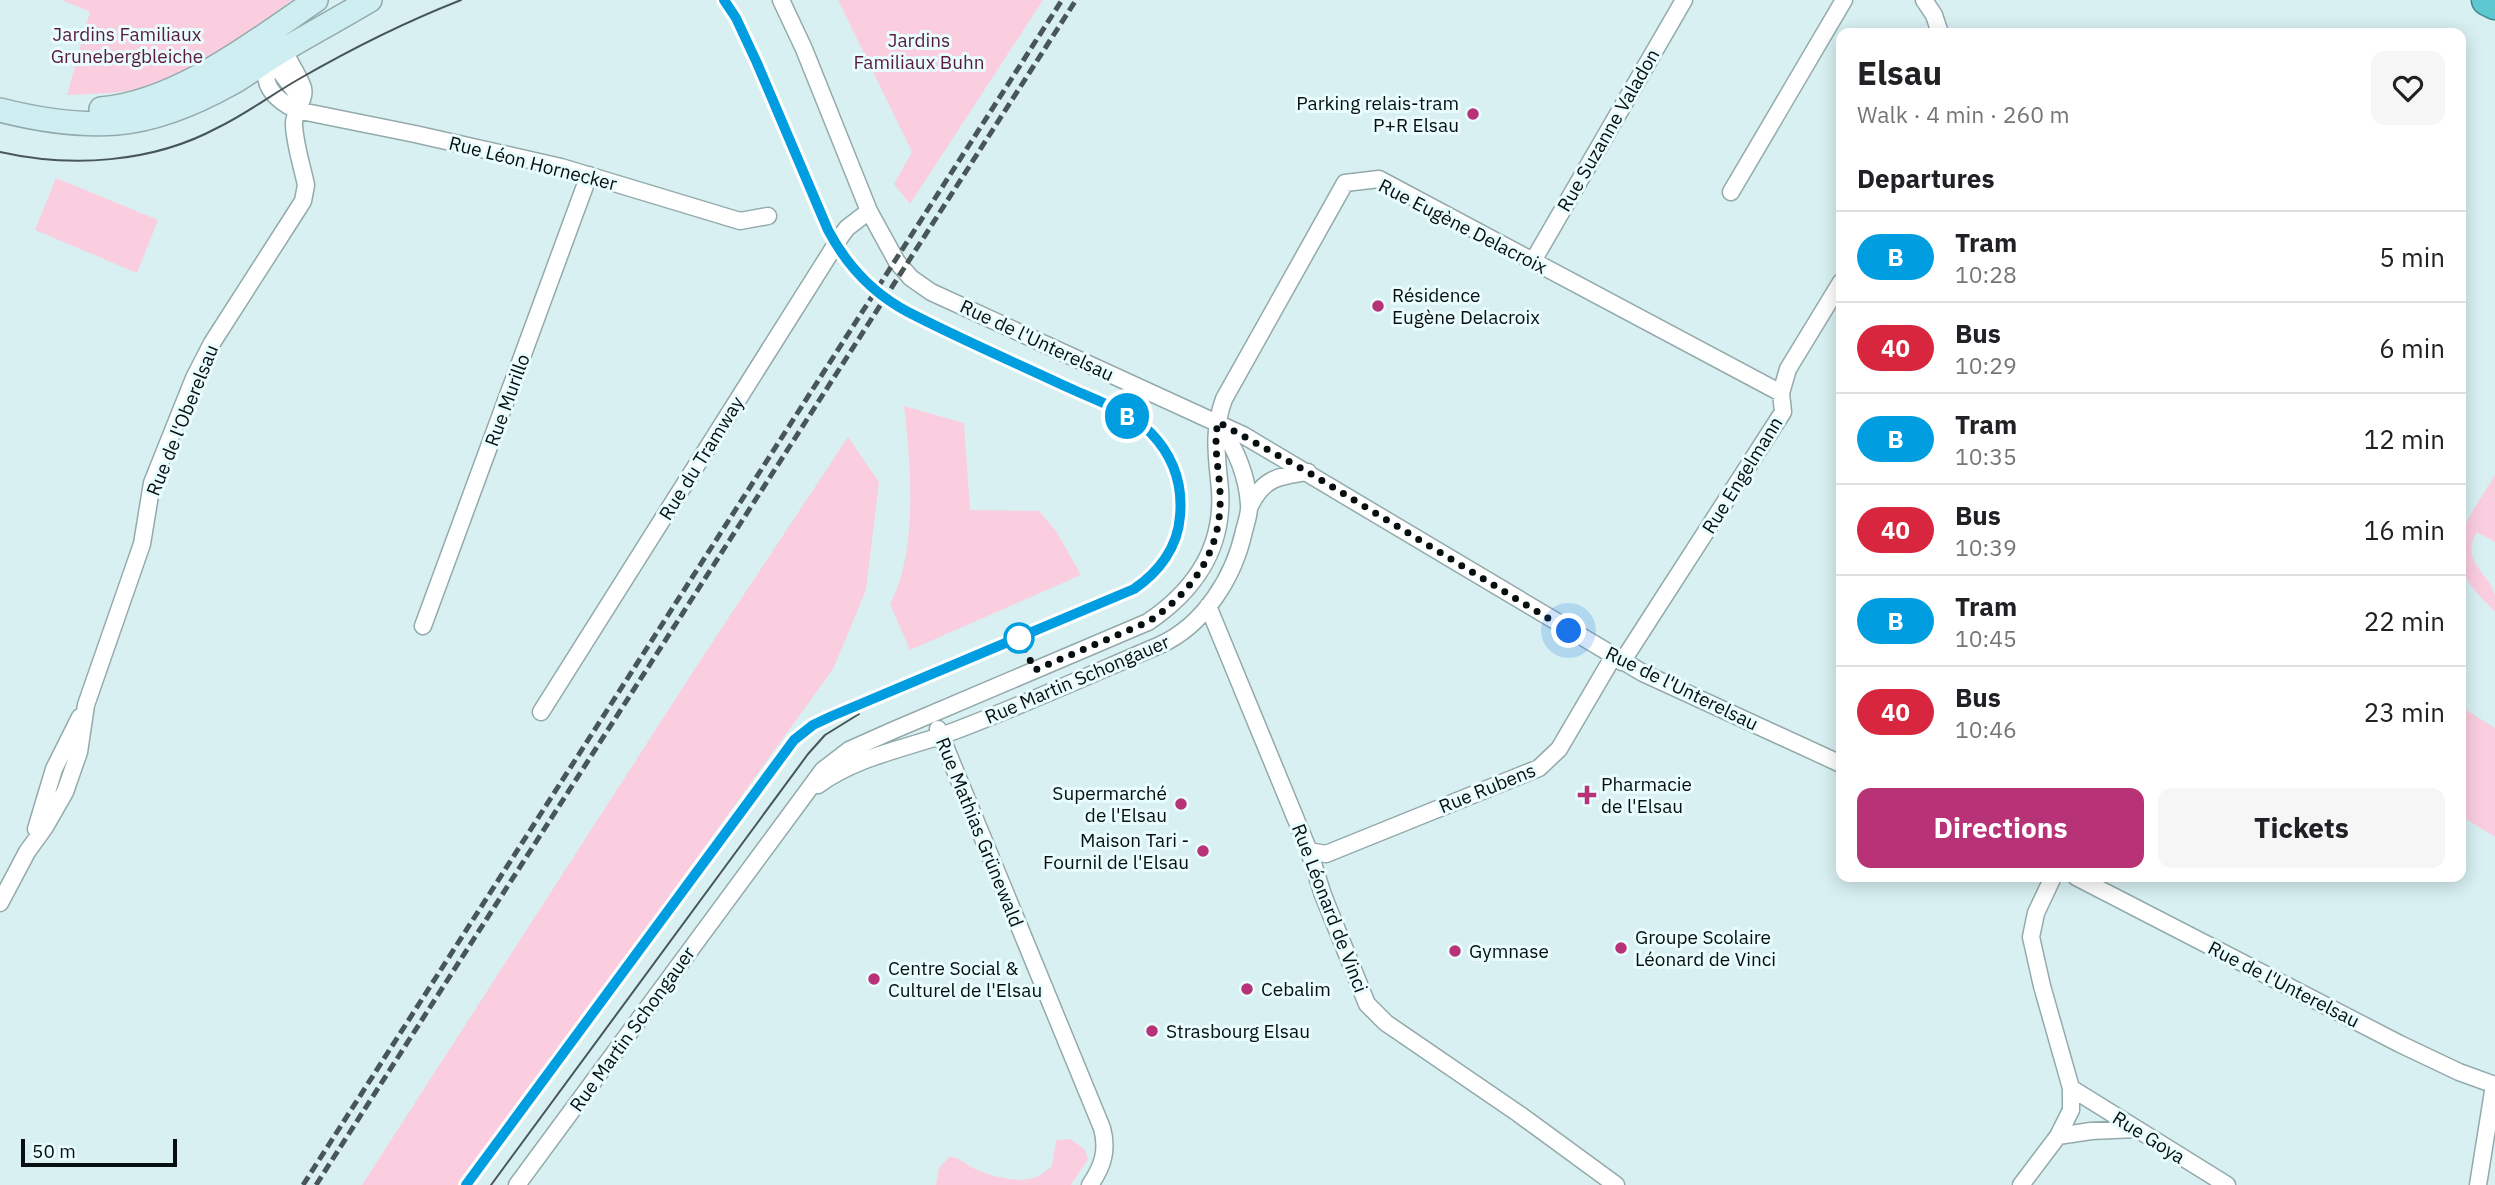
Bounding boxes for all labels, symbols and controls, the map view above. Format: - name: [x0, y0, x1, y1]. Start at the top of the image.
- park label: Jardins Familiaux Grunebergbleiche: [51, 22, 203, 68]
- park label: Jardins Familiaux Buhn: [853, 28, 985, 74]
- street label: Rue Suzanne Valadon: [1552, 44, 1664, 216]
- text: Elsau: [1857, 51, 1942, 94]
- button: heart: [2371, 51, 2445, 125]
- place label: Parking relais-tram P+R Elsau: [1296, 91, 1459, 137]
- text: Walk · 4 min · 260 m: [1857, 99, 2070, 129]
- marker: Parking relais-tram P+R Elsau: [1465, 106, 1481, 122]
- street label: Rue Léon Hornecker: [446, 130, 620, 196]
- text: Departures: [1857, 161, 1995, 195]
- street label: Rue Eugène Delacroix: [1375, 173, 1552, 279]
- text: Tram: [1955, 225, 2017, 259]
- text: 5 min: [2379, 240, 2445, 274]
- text: B: [1887, 241, 1904, 273]
- text: 10:28: [1955, 259, 2017, 289]
- place label: Résidence Eugène Delacroix: [1392, 283, 1540, 329]
- street label: Rue de l'Unterelsau: [956, 294, 1118, 386]
- marker: Résidence Eugène Delacroix: [1370, 298, 1386, 314]
- text: Bus: [1955, 316, 2001, 350]
- text: 6 min: [2379, 331, 2445, 365]
- text: 40: [1881, 332, 1910, 364]
- street label: Rue de l'Oberelsau: [141, 341, 223, 499]
- street label: Rue Murillo: [479, 350, 535, 450]
- text: 10:29: [1955, 350, 2017, 380]
- street label: Rue du Tramway: [653, 391, 749, 524]
- line badge: B: [1104, 393, 1150, 439]
- text: B: [1119, 400, 1135, 432]
- text: Tram: [1955, 407, 2017, 441]
- street label: Rue Engelmann: [1696, 412, 1788, 538]
- text: 12 min: [2364, 422, 2445, 456]
- text: B: [1887, 423, 1904, 455]
- text: 10:35: [1955, 441, 2017, 471]
- text: Bus: [1955, 498, 2001, 532]
- text: 16 min: [2364, 513, 2445, 547]
- text: 40: [1881, 514, 1910, 546]
- text: 10:39: [1955, 532, 2017, 562]
- text: Tram: [1955, 589, 2017, 623]
- text: 22 min: [2364, 604, 2445, 638]
- text: B: [1887, 605, 1904, 637]
- your location: [1551, 613, 1586, 648]
- unlabelled marker: [1004, 623, 1034, 653]
- text: 10:45: [1955, 623, 2017, 653]
- street label: Rue Martin Schongauer: [981, 629, 1173, 729]
- street label: Rue de l'Unterelsau: [1602, 641, 1762, 735]
- text: Bus: [1955, 680, 2001, 714]
- text: 23 min: [2364, 695, 2445, 729]
- text: 40: [1881, 696, 1910, 728]
- text: 10:46: [1955, 714, 2017, 744]
- street label: Rue Mathias Grünewald: [931, 734, 1029, 930]
- street label: Rue Rubens: [1435, 758, 1539, 818]
- place label: Pharmacie de l'Elsau: [1601, 772, 1692, 818]
- place label: Supermarché de l'Elsau: [1052, 781, 1167, 827]
- marker: Pharmacie de l'Elsau: [1579, 787, 1595, 803]
- button: Directions: [1857, 788, 2144, 868]
- button: Tickets: [2158, 788, 2445, 868]
- marker: Supermarché de l'Elsau: [1173, 796, 1189, 812]
- street label: Rue Léonard de Vinci: [1287, 820, 1373, 996]
- place label: Maison Tari - Fournil de l'Elsau: [1043, 828, 1189, 874]
- marker: Maison Tari - Fournil de l'Elsau: [1195, 843, 1211, 859]
- place label: Groupe Scolaire Léonard de Vinci: [1635, 925, 1776, 971]
- street label: Rue de l'Unterelsau: [2204, 935, 2364, 1033]
- place label: Gymnase: [1469, 939, 1549, 963]
- marker: Groupe Scolaire Léonard de Vinci: [1613, 940, 1629, 956]
- street label: Rue Martin Schongauer: [564, 942, 700, 1116]
- marker: Gymnase: [1447, 943, 1463, 959]
- place label: Centre Social & Culturel de l'Elsau: [888, 956, 1042, 1002]
- marker: Centre Social & Culturel de l'Elsau: [866, 971, 882, 987]
- place label: Cebalim: [1261, 977, 1331, 1001]
- marker: Cebalim: [1239, 981, 1255, 997]
- place label: Strasbourg Elsau: [1166, 1019, 1310, 1043]
- marker: Strasbourg Elsau: [1144, 1023, 1160, 1039]
- street label: Rue Goya: [2108, 1105, 2190, 1169]
- scale bar: [21, 1136, 177, 1168]
- text: 50 m: [32, 1139, 76, 1163]

